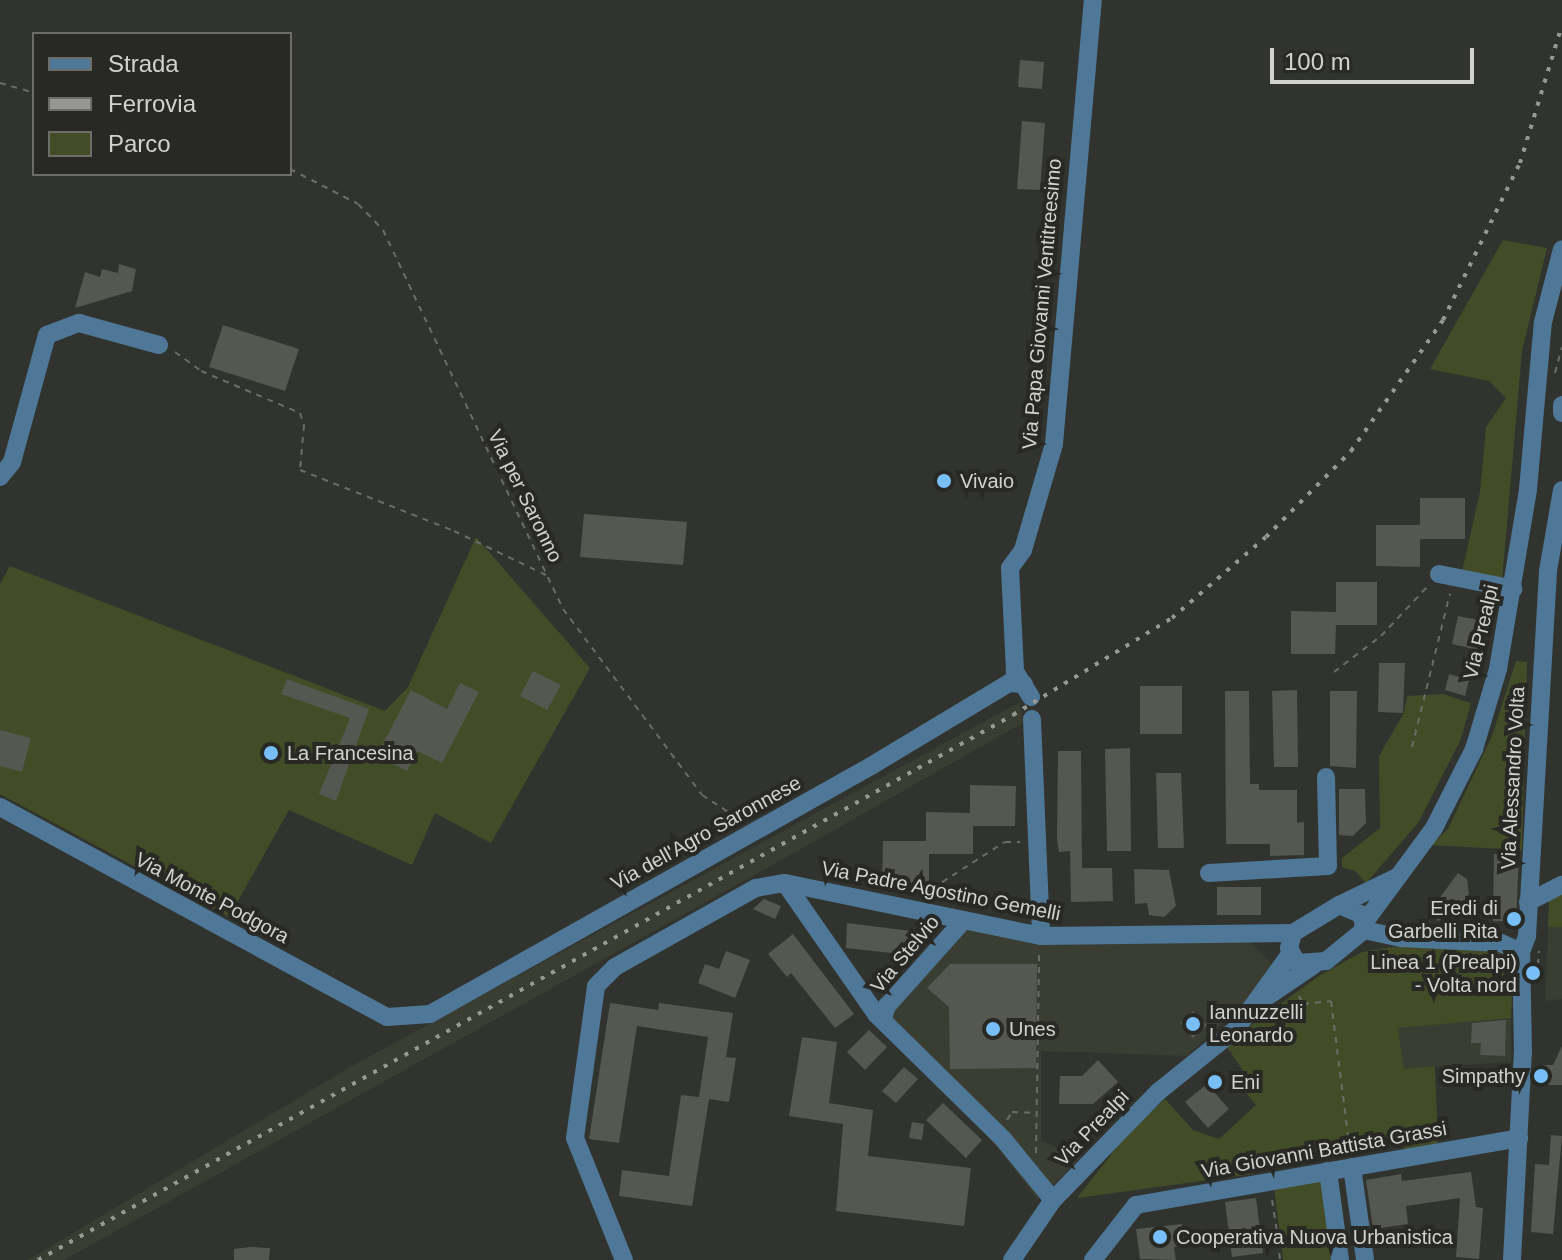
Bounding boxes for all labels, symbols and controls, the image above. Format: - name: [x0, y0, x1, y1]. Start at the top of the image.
- legend: [32, 32, 292, 176]
- scale bar: [1274, 32, 1478, 82]
- text: 100 m: [1284, 48, 1351, 75]
- text: Strada: [108, 50, 179, 77]
- text: Ferrovia: [108, 90, 196, 117]
- text: Parco: [108, 130, 171, 157]
- street label: Via Papa Giovanni Ventitreesimo: [1017, 157, 1067, 451]
- street label: Via per Saronno: [483, 426, 567, 566]
- place label: Vivaio: [960, 469, 1014, 493]
- marker: Vivaio: [935, 472, 953, 490]
- street label: Via Prealpi: [1458, 582, 1504, 682]
- street label: Via Alessandro Volta: [1496, 685, 1530, 871]
- place label: La Francesina: [287, 741, 414, 765]
- marker: La Francesina: [262, 744, 280, 762]
- street label: Via dell'Agro Saronnese: [607, 771, 805, 895]
- street label: Via Monte Podgora: [131, 847, 293, 949]
- street label: Via Padre Agostino Gemelli: [819, 856, 1063, 926]
- place label: Eredi di Garbelli Rita: [1388, 896, 1498, 943]
- street label: Via Stelvio: [866, 910, 944, 998]
- marker: Eredi di Garbelli Rita: [1505, 910, 1523, 928]
- place label: Linea 1 (Prealpi) - Volta nord: [1370, 950, 1517, 997]
- marker: Linea 1 (Prealpi) - Volta nord: [1524, 964, 1542, 982]
- place label: Iannuzzelli Leonardo: [1209, 1000, 1304, 1047]
- marker: Iannuzzelli Leonardo: [1184, 1015, 1202, 1033]
- place label: Unes: [1009, 1017, 1056, 1041]
- marker: Unes: [984, 1020, 1002, 1038]
- place label: Simpathy: [1442, 1064, 1525, 1088]
- marker: Simpathy: [1532, 1067, 1550, 1085]
- place label: Eni: [1231, 1070, 1260, 1094]
- marker: Eni: [1206, 1073, 1224, 1091]
- street label: Via Prealpi: [1050, 1085, 1134, 1171]
- street label: Via Giovanni Battista Grassi: [1199, 1117, 1449, 1183]
- place label: Cooperativa Nuova Urbanistica: [1176, 1225, 1453, 1249]
- marker: Cooperativa Nuova Urbanistica: [1151, 1228, 1169, 1246]

